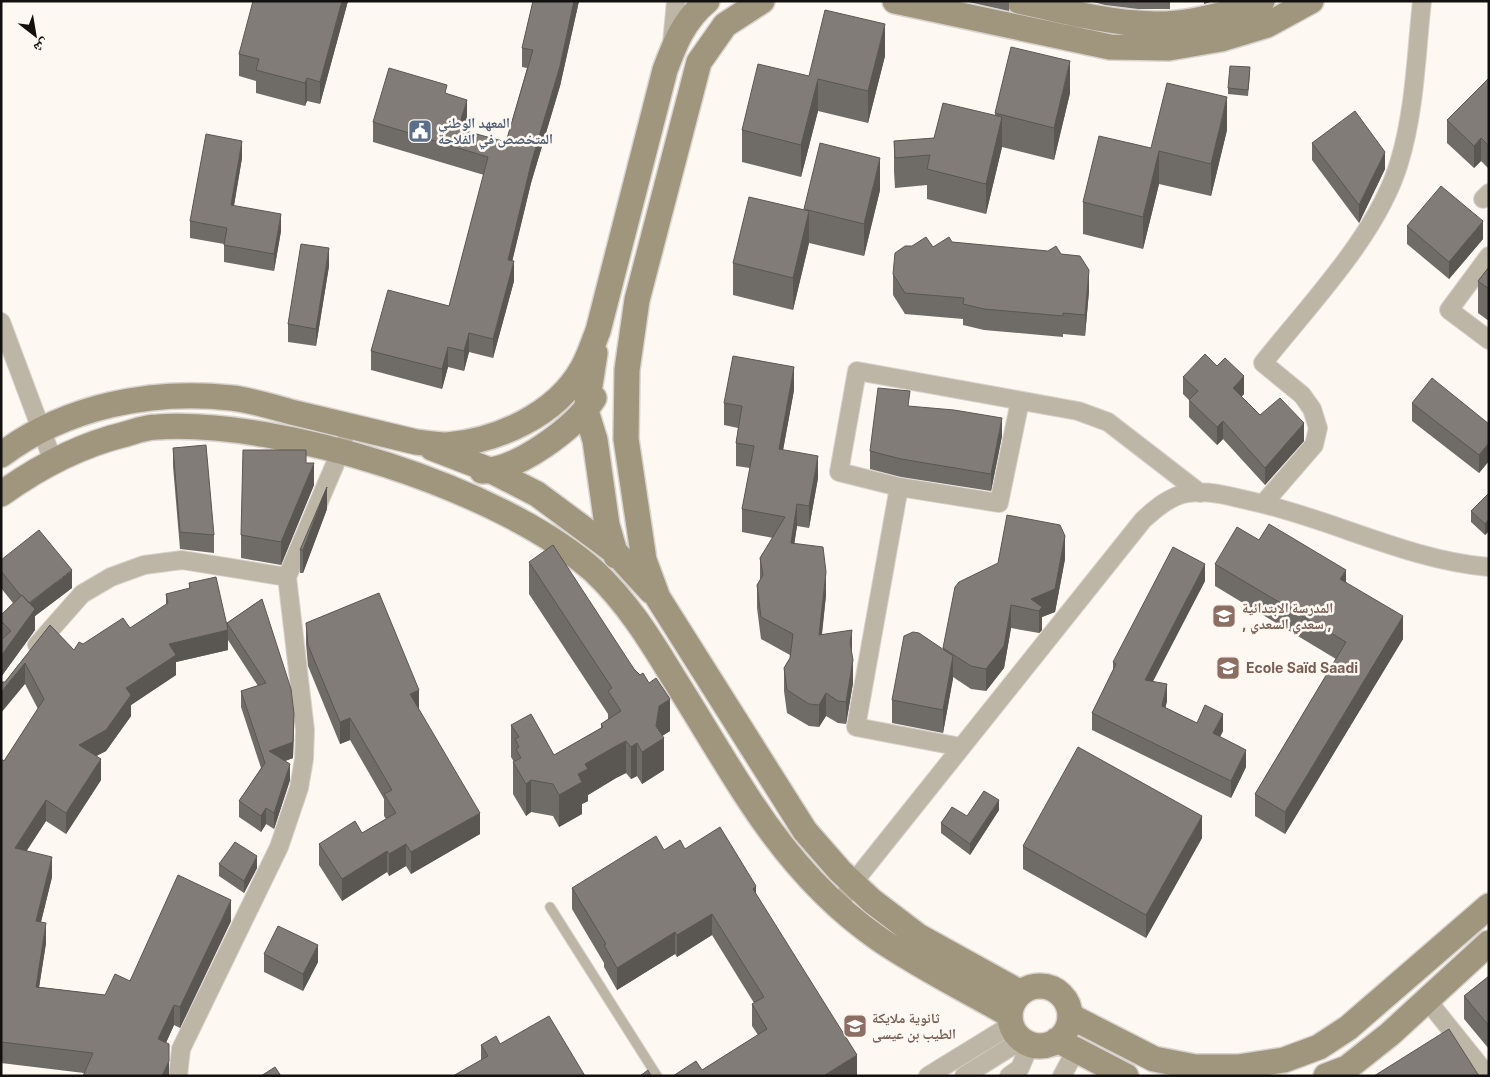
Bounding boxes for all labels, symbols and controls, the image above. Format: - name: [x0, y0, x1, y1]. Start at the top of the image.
- north arrow: [10, 10, 60, 60]
- text: ش: [31, 35, 53, 58]
- place label: المعهد الوطني المتخصص في الفلاحة: [438, 114, 553, 150]
- public building icon: المعهد الوطني المتخصص في الفلاحة: [407, 118, 433, 144]
- place label: المدرسة الابتدائية , سعدي السعدي ,: [1242, 599, 1333, 635]
- school or university icon: المدرسة الابتدائية , سعدي السعدي ,: [1211, 603, 1237, 629]
- school or university icon: Ecole Saïd Saadi: [1215, 655, 1241, 681]
- place label: Ecole Saïd Saadi: [1246, 659, 1358, 676]
- place label: ثانوية ملايكة الطيب بن عيسى: [872, 1009, 956, 1043]
- school or university icon: ثانوية ملايكة الطيب بن عيسى: [842, 1013, 868, 1039]

